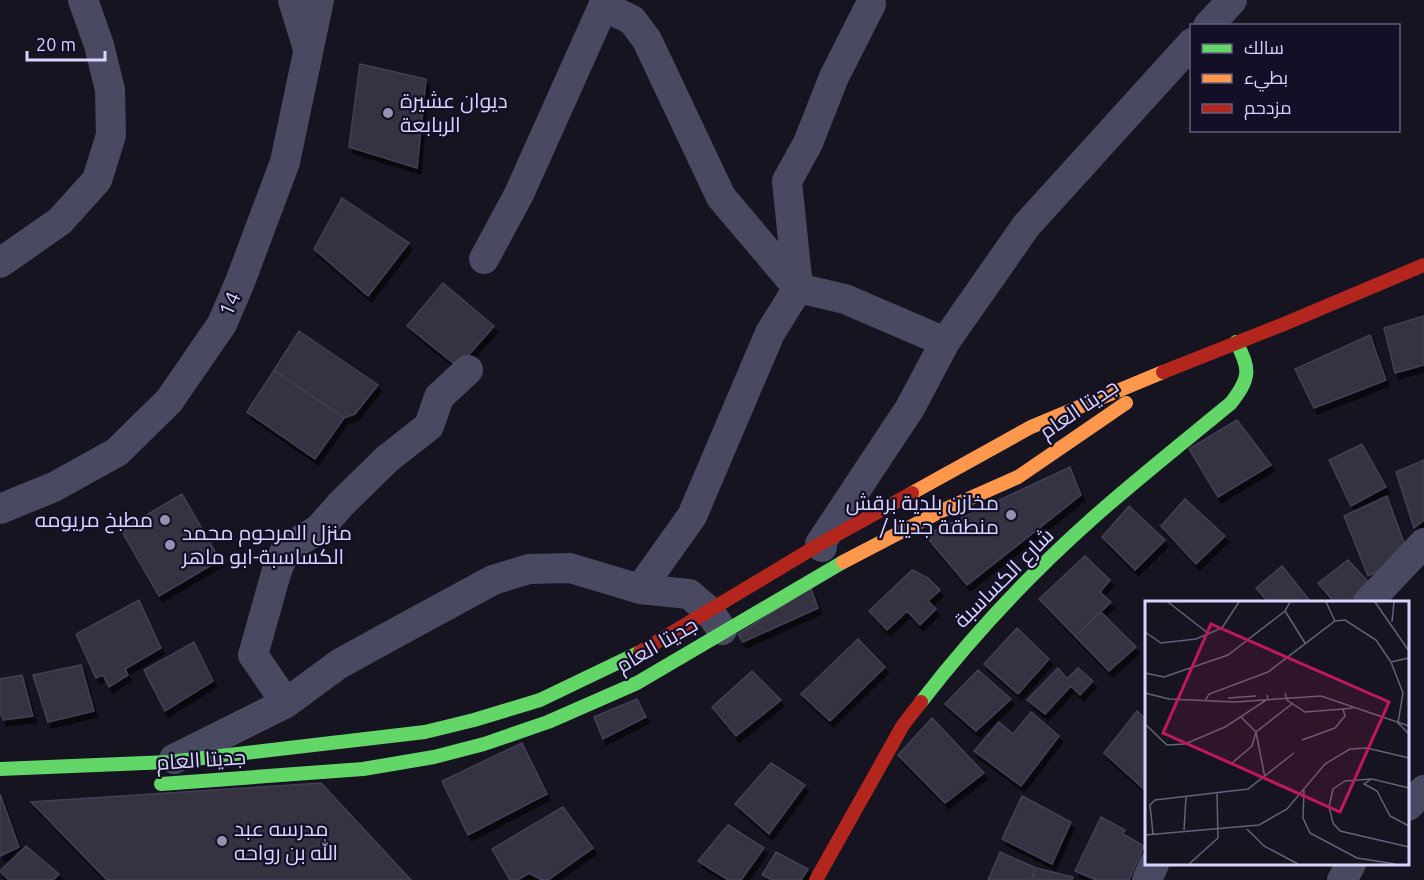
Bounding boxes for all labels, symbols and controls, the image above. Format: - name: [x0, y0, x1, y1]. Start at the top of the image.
- scale bar: [27, 24, 105, 62]
- legend: [1190, 24, 1400, 132]
- text: 20 m: [36, 34, 76, 54]
- text: سالك: [1244, 37, 1284, 57]
- text: بطيء: [1244, 67, 1288, 92]
- place label: ديوان عشيرة الربابعة: [400, 88, 508, 137]
- text: مزدحم: [1244, 97, 1292, 120]
- marker: ديوان عشيرة الربابعة: [381, 106, 395, 120]
- street label: 14: [213, 288, 245, 319]
- street label: جديتا العام: [1035, 373, 1124, 446]
- place label: مخازن بلدية برقش / منطقة جديتا: [846, 490, 999, 538]
- place label: مطبخ مريومه: [35, 507, 153, 534]
- marker: مخازن بلدية برقش / منطقة جديتا: [1004, 508, 1018, 522]
- marker: مطبخ مريومه: [158, 513, 172, 527]
- place label: منزل المرحوم محمد الكساسبة-ابو ماهر: [181, 520, 352, 569]
- street label: شارع الكساسبة: [949, 523, 1060, 634]
- marker: منزل المرحوم محمد الكساسبة-ابو ماهر: [163, 538, 177, 552]
- inset map: [1145, 601, 1409, 865]
- street label: جديتا العام: [612, 611, 703, 680]
- street label: جديتا العام: [155, 744, 247, 777]
- place label: مدرسه عبد الله بن رواحه: [234, 816, 338, 866]
- marker: مدرسه عبد الله بن رواحه: [215, 834, 229, 848]

